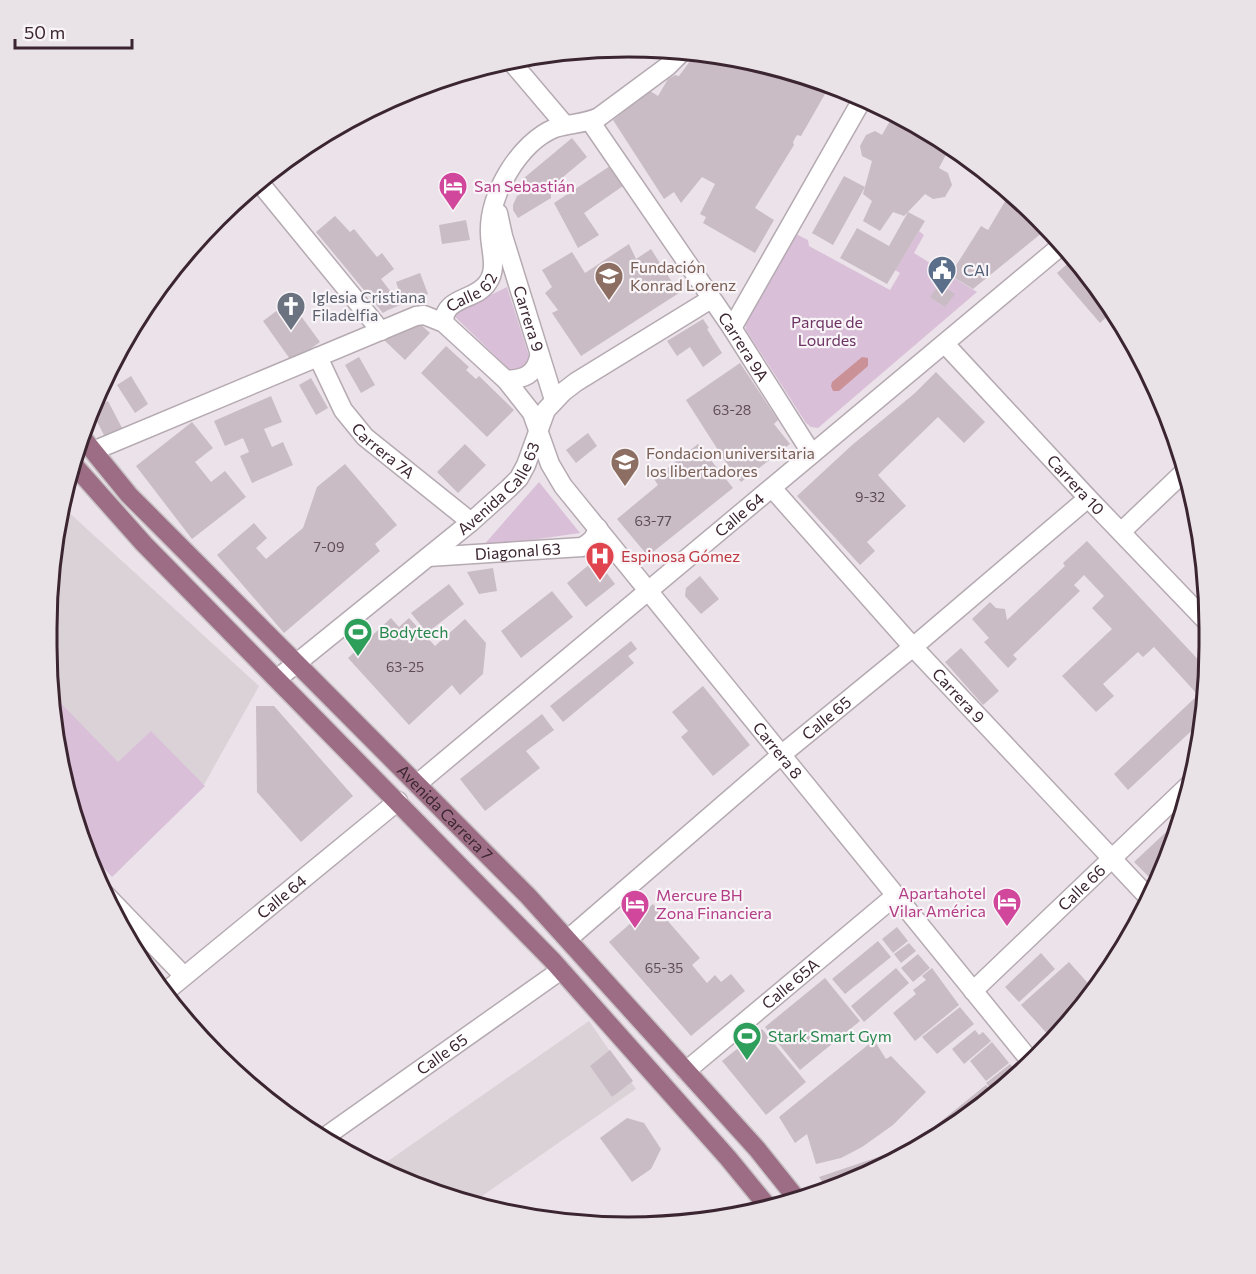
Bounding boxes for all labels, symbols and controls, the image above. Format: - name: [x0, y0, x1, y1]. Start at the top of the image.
- scale bar: [15, 12, 132, 50]
- text: 50 m: [24, 21, 65, 43]
- hotel icon: San Sebastián: [437, 170, 469, 212]
- place label: San Sebastián: [474, 176, 575, 195]
- public building icon: CAI: [926, 254, 958, 296]
- place label: Fundación Konrad Lorenz: [630, 257, 736, 294]
- school or university icon: Fundación Konrad Lorenz: [593, 260, 625, 302]
- place label: CAI: [963, 260, 989, 279]
- street label: Calle 62: [442, 270, 500, 315]
- street label: Carrera 9: [510, 283, 548, 354]
- place label: Iglesia Cristiana Filadelfia: [312, 287, 426, 324]
- church icon: Iglesia Cristiana Filadelfia: [275, 290, 307, 332]
- street label: Carrera 9A: [715, 308, 773, 384]
- park label: Parque de Lourdes: [791, 312, 863, 349]
- house number: 63-28: [713, 401, 751, 418]
- street label: Carrera 7A: [348, 419, 419, 482]
- street label: Avenida Calle 63: [453, 439, 543, 538]
- place label: Fondacion universitaria los libertadores: [646, 443, 815, 480]
- school or university icon: Fondacion universitaria los libertadores: [609, 446, 641, 488]
- street label: Carrera 10: [1043, 450, 1109, 518]
- street label: Calle 64: [710, 488, 768, 540]
- house number: 9-32: [855, 488, 885, 505]
- house number: 63-77: [634, 512, 672, 529]
- house number: 7-09: [314, 538, 344, 555]
- street label: Diagonal 63: [474, 538, 561, 563]
- hospital icon: Espinosa Gómez: [584, 540, 616, 582]
- place label: Espinosa Gómez: [621, 546, 740, 565]
- sports icon: Bodytech: [342, 616, 374, 658]
- place label: Bodytech: [379, 622, 448, 641]
- house number: 63-25: [386, 658, 424, 675]
- street label: Carrera 9: [929, 664, 989, 726]
- street label: Calle 65: [798, 692, 854, 743]
- street label: Carrera 8: [749, 718, 807, 782]
- street label: Avenida Carrera 7: [394, 760, 497, 864]
- street label: Calle 66: [1053, 860, 1109, 914]
- street label: Calle 64: [253, 870, 310, 922]
- place label: Apartahotel Vilar América: [889, 883, 986, 920]
- place label: Mercure BH Zona Financiera: [656, 885, 772, 922]
- hotel icon: Apartahotel Vilar América: [991, 886, 1023, 928]
- hotel icon: Mercure BH Zona Financiera: [619, 888, 651, 930]
- street label: Calle 65A: [758, 954, 822, 1013]
- house number: 65-35: [645, 959, 683, 976]
- sports icon: Stark Smart Gym: [731, 1020, 763, 1062]
- place label: Stark Smart Gym: [768, 1026, 892, 1045]
- street label: Calle 65: [413, 1029, 471, 1078]

